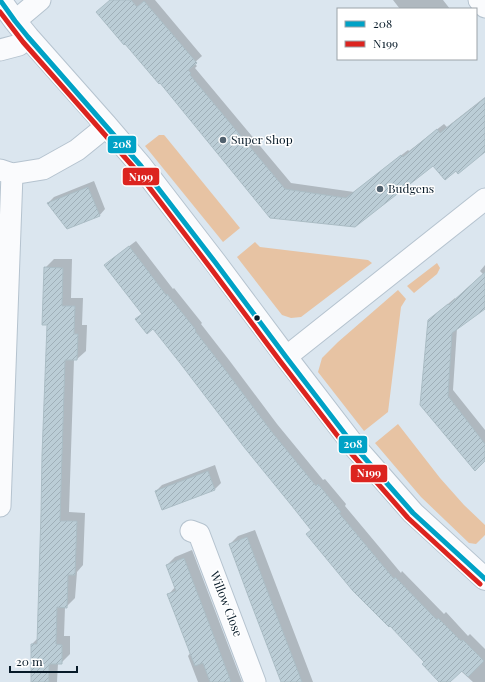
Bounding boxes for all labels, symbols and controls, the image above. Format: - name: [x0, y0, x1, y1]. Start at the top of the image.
- legend: [337, 8, 477, 60]
- text: 208: [373, 15, 392, 31]
- text: N199: [373, 35, 398, 51]
- place label: Super Shop: [231, 131, 293, 147]
- line badge: 208: [107, 135, 137, 154]
- marker: Super Shop: [218, 135, 228, 145]
- text: 208: [112, 136, 132, 151]
- line badge: N199: [122, 167, 160, 186]
- text: N199: [129, 169, 153, 184]
- place label: Budgens: [388, 180, 434, 196]
- marker: Budgens: [375, 184, 385, 194]
- unlabelled marker: [252, 313, 262, 323]
- line badge: 208: [338, 435, 368, 454]
- text: 208: [343, 436, 363, 451]
- line badge: N199: [350, 464, 388, 483]
- text: N199: [357, 465, 381, 480]
- street label: Willow Close: [207, 568, 247, 639]
- scale bar: [10, 648, 77, 674]
- text: 20 m: [16, 653, 43, 669]

